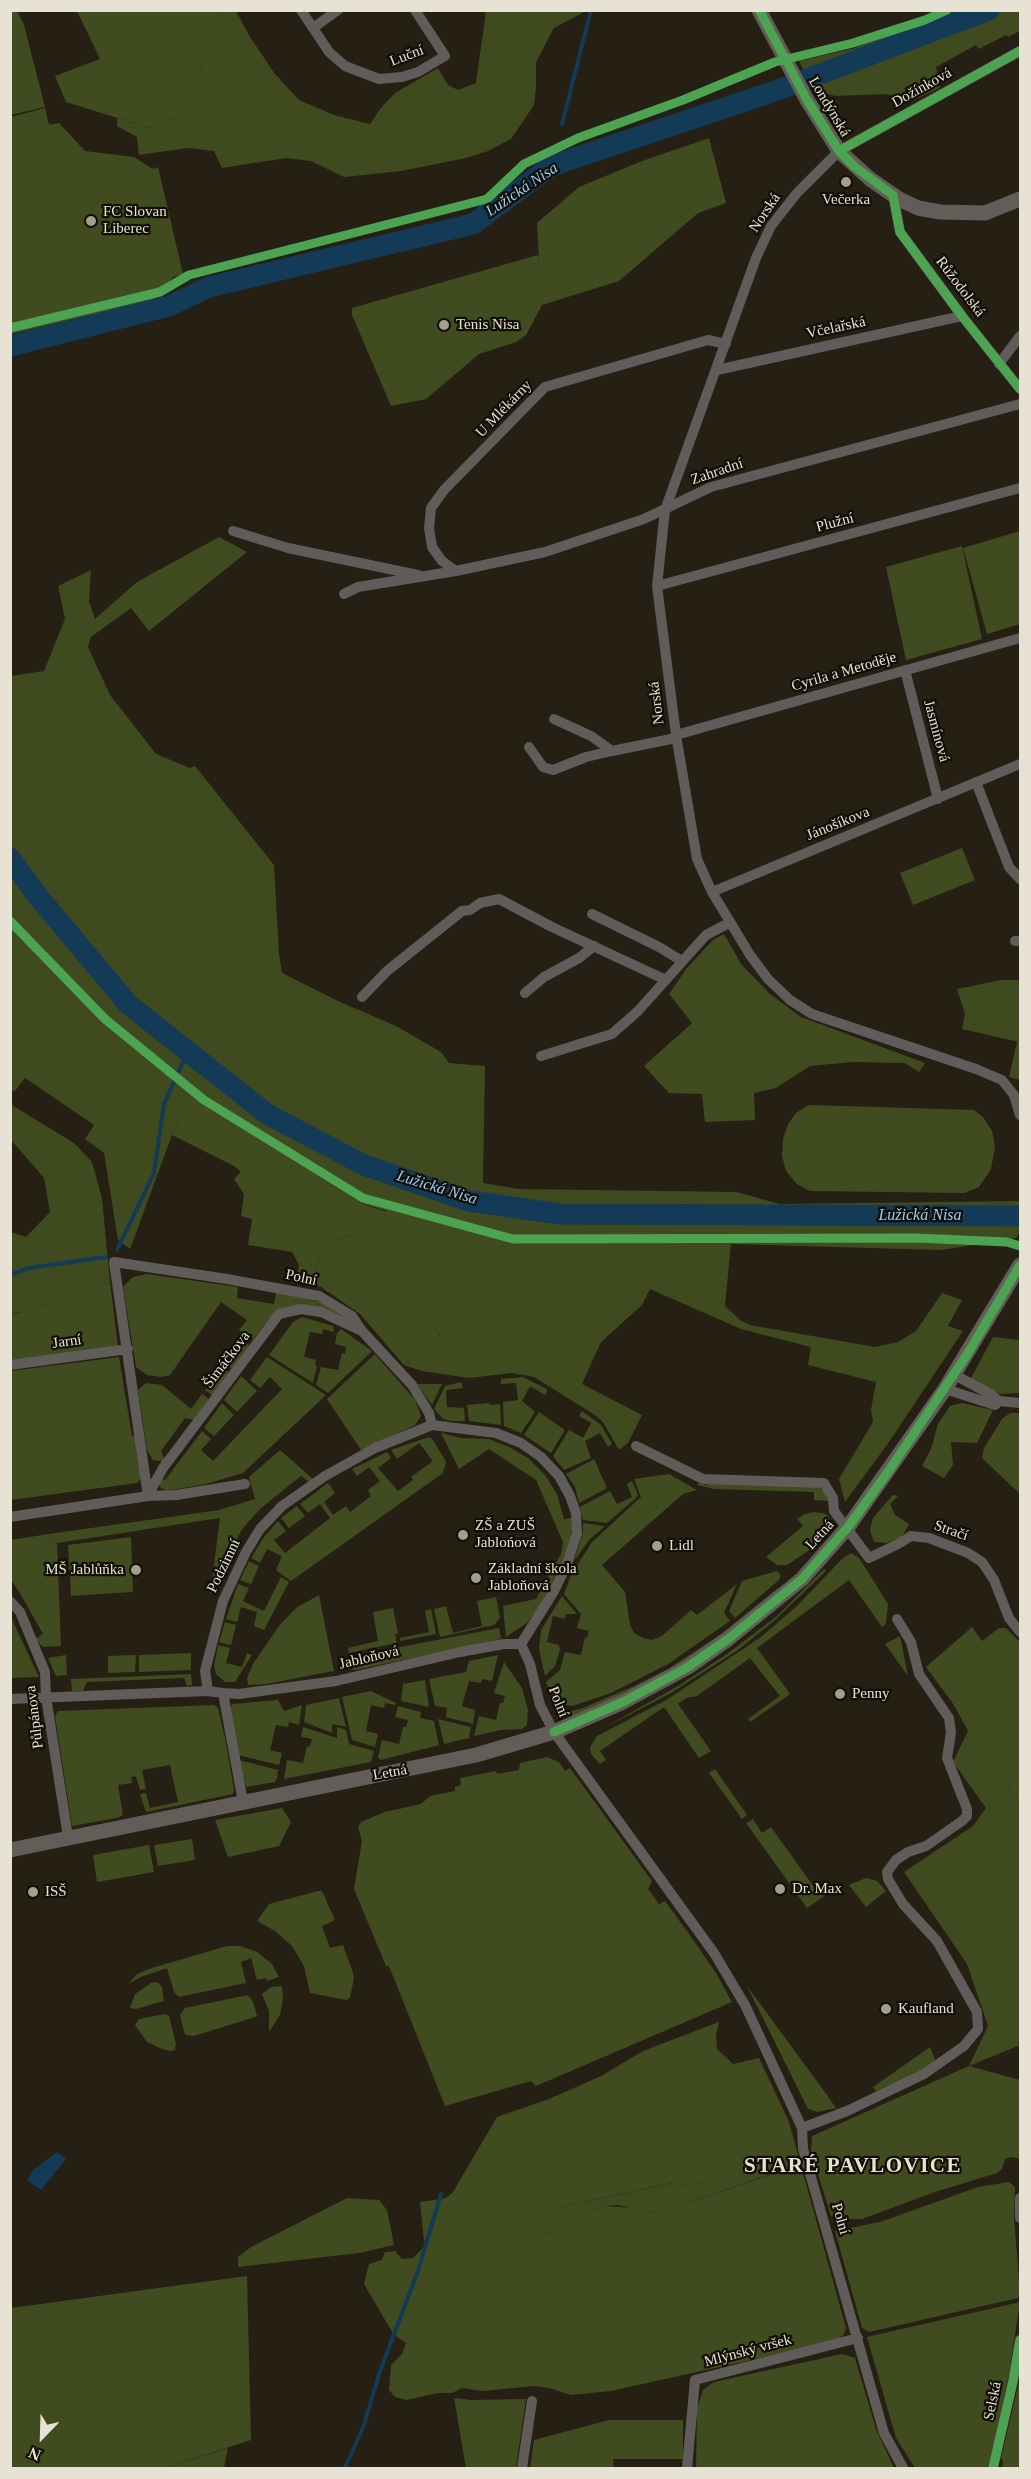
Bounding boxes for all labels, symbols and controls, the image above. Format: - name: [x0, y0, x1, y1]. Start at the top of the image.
- street label: Luční: [387, 41, 427, 71]
- street label: Dožínková: [889, 64, 955, 112]
- street label: Londýnská: [804, 74, 854, 140]
- water label: Lužická Nisa: [482, 159, 562, 221]
- marker: Večerka: [839, 175, 853, 189]
- street label: Norská: [745, 190, 785, 236]
- place label: Večerka: [822, 191, 870, 209]
- place label: FC Slovan Liberec: [103, 203, 167, 238]
- marker: FC Slovan Liberec: [84, 214, 98, 228]
- street label: Růžodolská: [932, 253, 988, 321]
- street label: Včelařská: [805, 313, 867, 343]
- place label: Tenis Nisa: [456, 316, 520, 334]
- marker: Tenis Nisa: [437, 318, 451, 332]
- street label: U Mlékárny: [472, 377, 536, 441]
- street label: Zahradní: [688, 455, 746, 489]
- street label: Plužní: [814, 509, 856, 537]
- street label: Cyrila a Metoděje: [789, 648, 899, 696]
- street label: Norská: [645, 680, 669, 726]
- street label: Jasmínová: [919, 698, 953, 764]
- street label: Jánošíkova: [804, 803, 872, 845]
- water label: Lužická Nisa: [394, 1167, 480, 1209]
- water label: Lužická Nisa: [878, 1206, 962, 1226]
- street label: Polní: [284, 1266, 318, 1290]
- street label: Šimáčkova: [200, 1328, 254, 1392]
- street label: Jarní: [51, 1331, 83, 1353]
- street label: Letná: [802, 1516, 838, 1554]
- place label: ZŠ a ZUŠ Jablońová: [475, 1517, 536, 1552]
- street label: Stračí: [932, 1517, 970, 1545]
- marker: ZŠ a ZUŠ Jablońová: [456, 1528, 470, 1542]
- street label: Podzimní: [203, 1536, 245, 1596]
- place label: Lidl: [669, 1537, 694, 1555]
- marker: Lidl: [650, 1539, 664, 1553]
- place label: Základní škola Jabloňová: [488, 1560, 577, 1595]
- place label: MŠ Jablůňka: [45, 1561, 124, 1579]
- marker: MŠ Jablůňka: [129, 1563, 143, 1577]
- marker: Základní škola Jabloňová: [469, 1571, 483, 1585]
- street label: Jabloňová: [337, 1642, 401, 1674]
- street label: Půlpánova: [22, 1684, 48, 1750]
- street label: Polní: [544, 1684, 572, 1720]
- place label: Penny: [852, 1685, 890, 1703]
- marker: Penny: [833, 1687, 847, 1701]
- street label: Letná: [372, 1761, 408, 1785]
- place label: Dr. Max: [792, 1880, 842, 1898]
- marker: Dr. Max: [773, 1882, 787, 1896]
- place label: ISŠ: [45, 1883, 67, 1901]
- marker: ISŠ: [26, 1885, 40, 1899]
- place label: Kaufland: [898, 2000, 954, 2018]
- marker: Kaufland: [879, 2002, 893, 2016]
- district label: STARÉ PAVLOVICE: [744, 2154, 962, 2180]
- street label: Polní: [827, 2201, 853, 2237]
- street label: Mlýnský vršek: [702, 2331, 794, 2371]
- street label: Selská: [980, 2380, 1006, 2422]
- north arrow: [12, 2407, 72, 2467]
- text: N: [26, 2444, 43, 2464]

